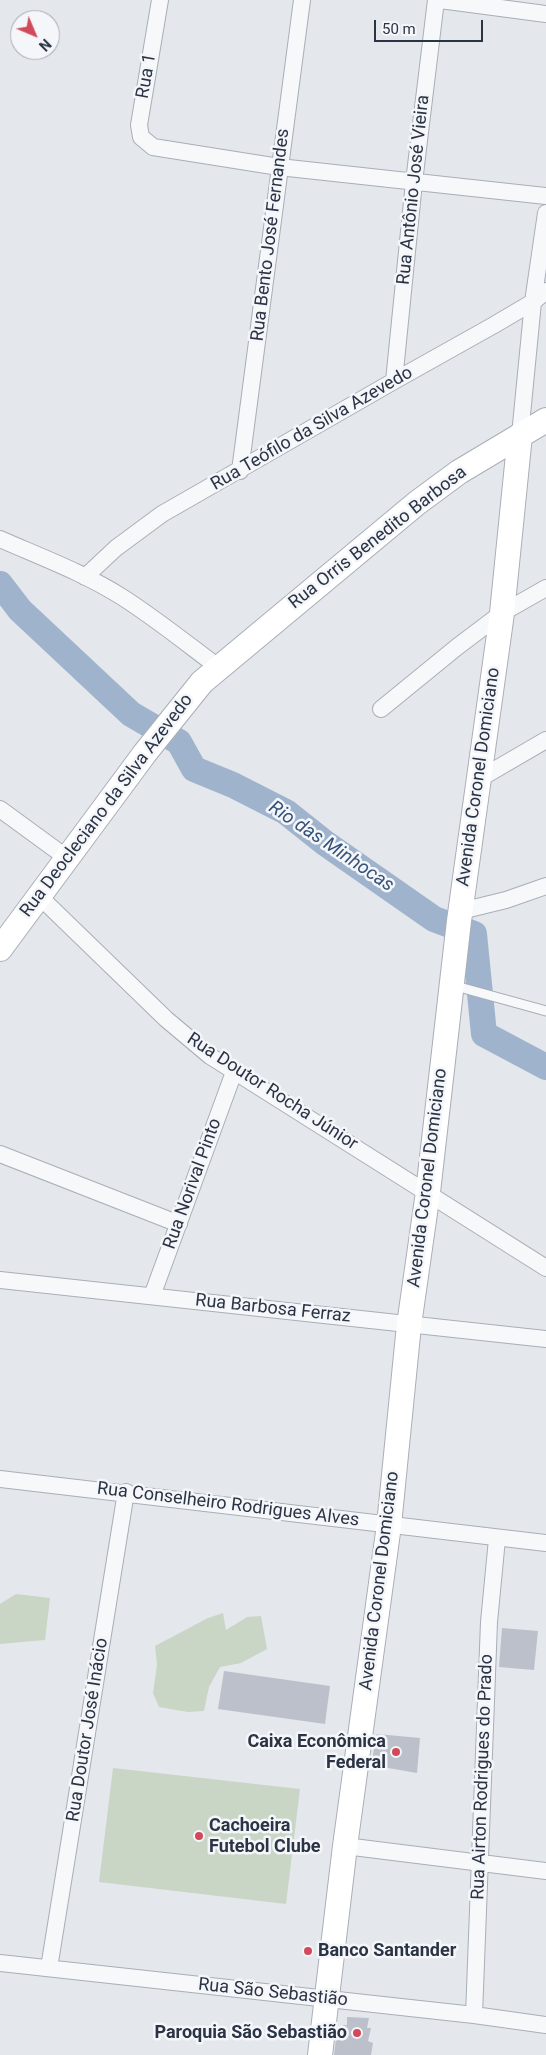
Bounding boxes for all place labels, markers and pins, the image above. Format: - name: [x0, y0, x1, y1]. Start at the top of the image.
- place label: Caixa Econômica Federal: [247, 1731, 386, 1774]
- marker: Caixa Econômica Federal: [390, 1746, 402, 1758]
- place label: Cachoeira Futebol Clube: [209, 1815, 321, 1858]
- marker: Cachoeira Futebol Clube: [193, 1830, 205, 1842]
- place label: Banco Santander: [318, 1940, 456, 1962]
- marker: Banco Santander: [302, 1945, 314, 1957]
- place label: Paroquia São Sebastião: [154, 2022, 347, 2044]
- marker: Paroquia São Sebastião: [351, 2027, 363, 2039]

